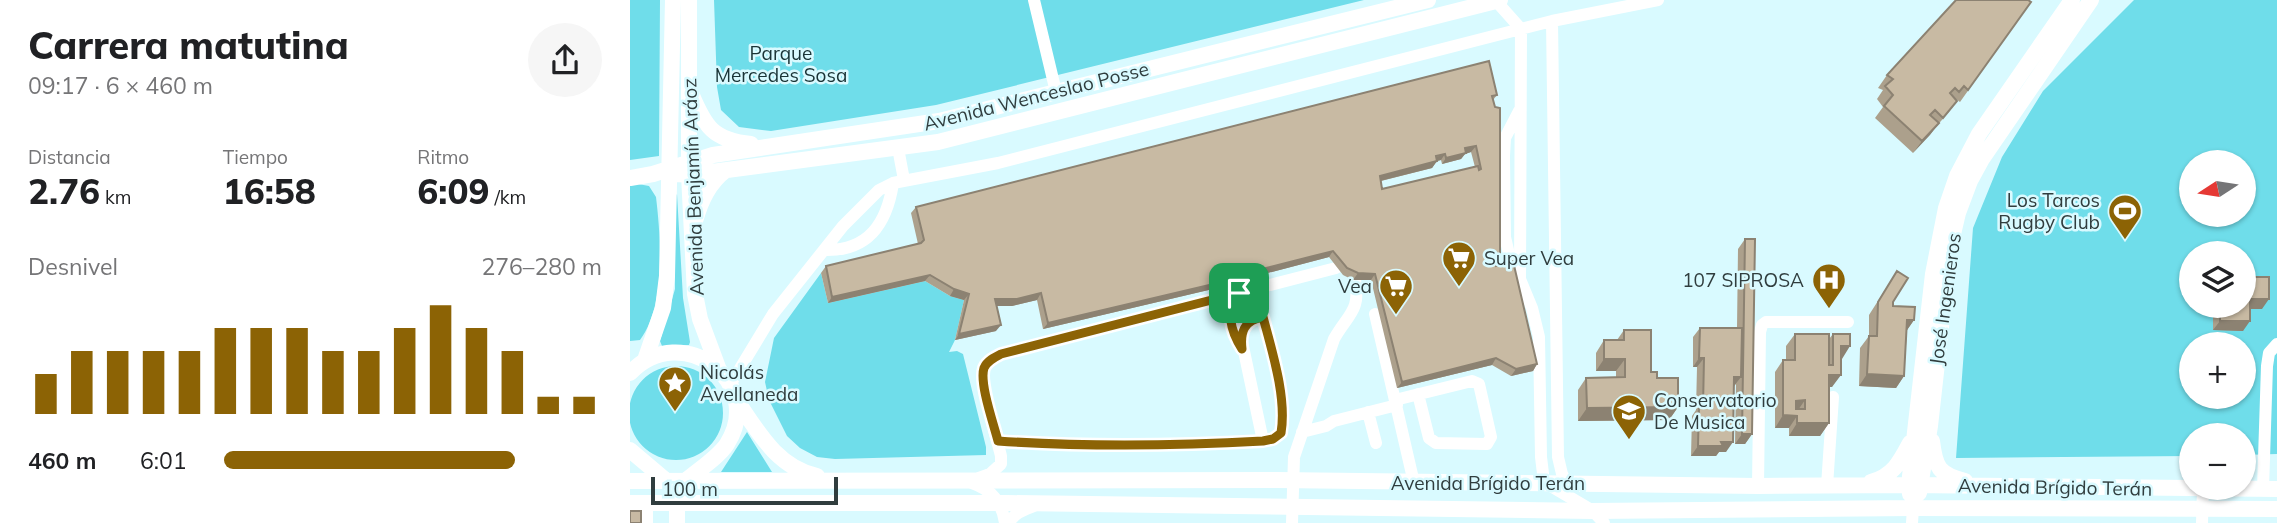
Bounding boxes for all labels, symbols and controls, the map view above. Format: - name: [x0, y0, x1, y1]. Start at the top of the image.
- text: Carrera matutina: [28, 21, 349, 69]
- button: share: [528, 23, 602, 97]
- park label: Parque Mercedes Sosa: [715, 41, 847, 87]
- street label: Avenida Wenceslao Posse: [921, 56, 1151, 136]
- text: 09:17 · 6 × 460 m: [28, 71, 213, 100]
- street label: Avenida Benjamín Aráoz: [677, 78, 709, 296]
- text: Distancia: [28, 145, 111, 169]
- text: Tiempo: [223, 145, 288, 169]
- text: Ritmo: [417, 145, 469, 169]
- north arrow: [2179, 150, 2256, 228]
- map controls: [2179, 150, 2256, 500]
- text: 2.76: [28, 169, 100, 213]
- text: 16:58: [223, 169, 316, 213]
- text: 6:09: [417, 169, 489, 213]
- text: km: [100, 185, 132, 209]
- text: /km: [489, 185, 526, 209]
- place label: Los Tarcos Rugby Club: [1998, 188, 2100, 234]
- sports icon: Los Tarcos Rugby Club: [2106, 192, 2144, 241]
- street label: José Ingenieros: [1924, 232, 1966, 366]
- supermarket icon: Super Vea: [1440, 239, 1478, 288]
- button: layers: [2179, 241, 2256, 318]
- place label: Super Vea: [1484, 246, 1574, 270]
- text: Desnivel: [28, 252, 118, 281]
- text: 276–280 m: [481, 252, 602, 281]
- hospital icon: 107 SIPROSA: [1810, 261, 1848, 310]
- pin: [1209, 263, 1269, 323]
- supermarket icon: Vea: [1377, 267, 1415, 316]
- place label: 107 SIPROSA: [1682, 268, 1804, 292]
- icon: arrive: [1220, 274, 1258, 312]
- place label: Vea: [1338, 274, 1372, 298]
- button: +: [2179, 332, 2256, 409]
- place label: Nicolás Avellaneda: [700, 360, 798, 406]
- place icon: Nicolás Avellaneda: [656, 364, 694, 413]
- place label: Conservatorio De Musica: [1654, 388, 1777, 434]
- school or university icon: Conservatorio De Musica: [1610, 392, 1648, 441]
- button: −: [2179, 423, 2256, 500]
- text: 460 m: [28, 446, 96, 475]
- text: 6:01: [140, 446, 187, 475]
- street label: Avenida Brígido Terán: [1391, 471, 1585, 495]
- street label: Avenida Brígido Terán: [1958, 473, 2152, 501]
- scale bar: [651, 474, 838, 506]
- text: 100 m: [662, 477, 718, 501]

